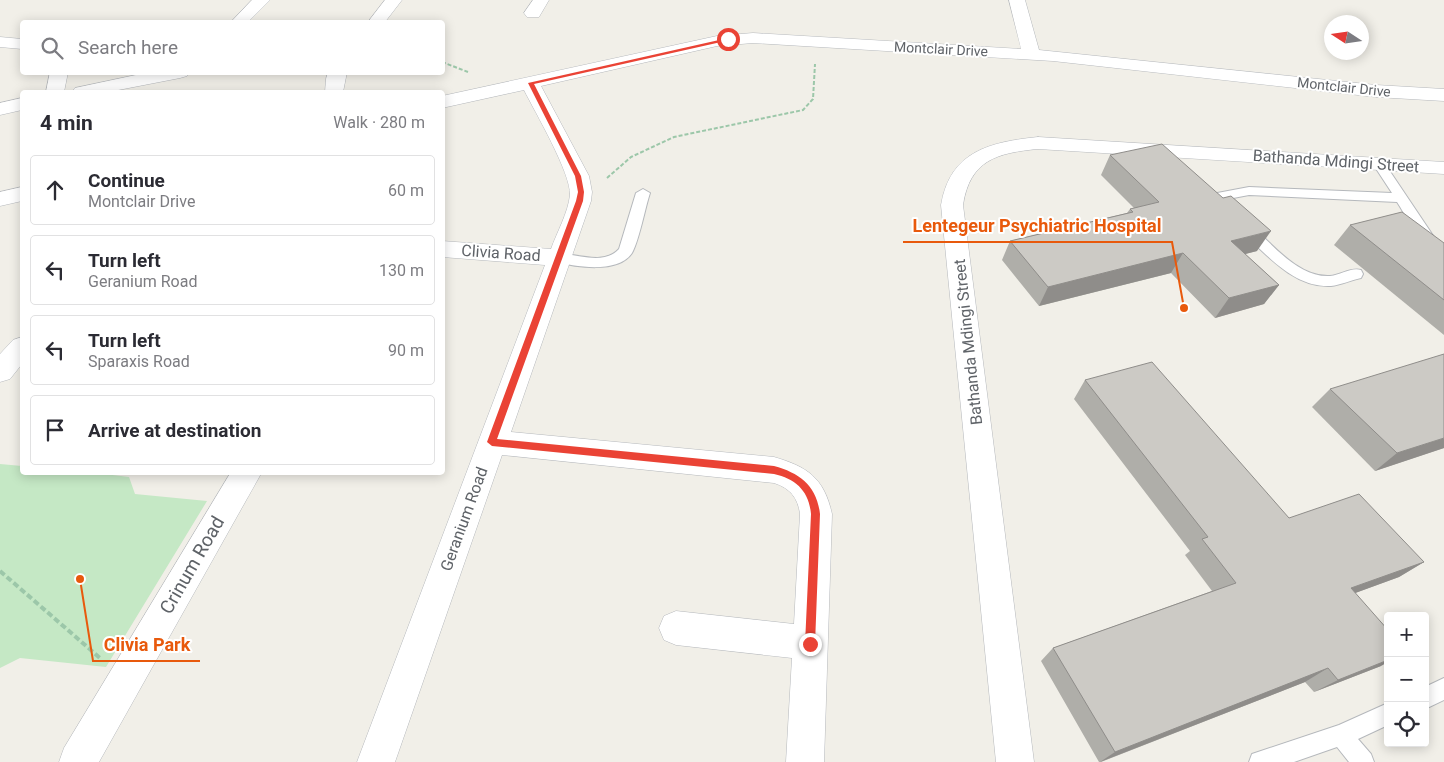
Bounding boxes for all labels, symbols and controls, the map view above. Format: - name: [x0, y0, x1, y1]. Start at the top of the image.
- north arrow: [1324, 15, 1369, 60]
- search box: [20, 20, 445, 75]
- route start: [717, 28, 740, 51]
- icon: search: [38, 34, 66, 62]
- text: Search here: [78, 36, 178, 59]
- street label: Montclair Drive: [894, 39, 988, 59]
- street label: Montclair Drive: [1296, 74, 1392, 100]
- text: 4 min: [40, 111, 93, 135]
- text: Walk · 280 m: [333, 113, 425, 132]
- street label: Bathanda Mdingi Street: [1252, 146, 1420, 176]
- text: Continue: [88, 169, 165, 192]
- icon: ahead: [41, 176, 69, 204]
- text: 60 m: [388, 181, 424, 200]
- text: Montclair Drive: [88, 192, 195, 211]
- callout: Lentegeur Psychiatric Hospital: [903, 209, 1172, 242]
- text: Lentegeur Psychiatric Hospital: [913, 215, 1161, 236]
- street label: Clivia Road: [461, 241, 541, 265]
- text: Turn left: [88, 249, 161, 272]
- icon: left: [41, 256, 69, 284]
- street label: Bathanda Mdingi Street: [950, 258, 986, 426]
- text: 130 m: [379, 261, 424, 280]
- text: Geranium Road: [88, 272, 197, 291]
- text: Turn left: [88, 329, 161, 352]
- icon: left: [41, 336, 69, 364]
- text: 90 m: [388, 341, 424, 360]
- text: Sparaxis Road: [88, 352, 190, 371]
- icon: arrive: [41, 416, 69, 444]
- text: Arrive at destination: [88, 419, 261, 442]
- street label: Geranium Road: [436, 464, 492, 574]
- street label: Crinum Road: [155, 512, 229, 618]
- map controls: [1384, 612, 1429, 747]
- button: +: [1384, 612, 1429, 657]
- callout: Clivia Park: [93, 628, 200, 661]
- route end: [799, 633, 822, 656]
- text: Clivia Park: [104, 634, 191, 655]
- button: −: [1384, 657, 1429, 702]
- button: locate: [1384, 702, 1429, 747]

